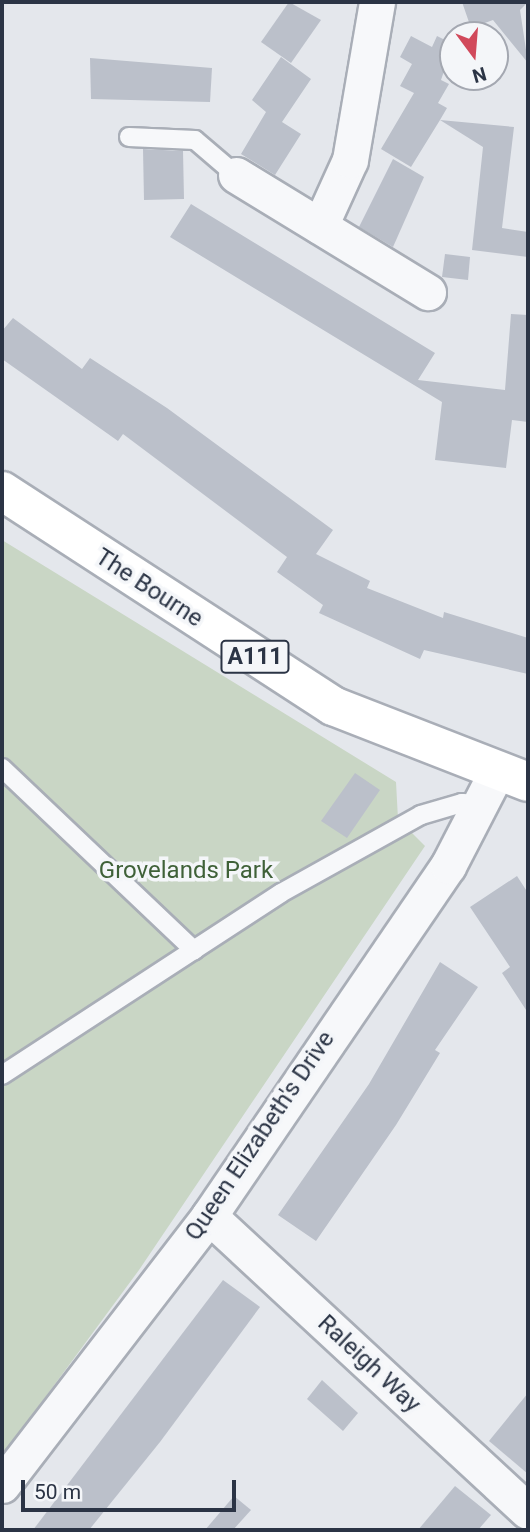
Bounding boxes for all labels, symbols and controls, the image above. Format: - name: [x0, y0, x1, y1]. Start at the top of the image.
- north arrow: [439, 21, 509, 91]
- text: N: [470, 62, 489, 88]
- street label: The Bourne: [90, 543, 208, 633]
- road number: A111: [220, 638, 290, 677]
- park label: Grovelands Park: [99, 857, 273, 885]
- street label: Queen Elizabeth's Drive: [179, 1026, 341, 1246]
- street label: Raleigh Way: [312, 1309, 426, 1419]
- scale bar: [24, 1466, 240, 1510]
- text: 50 m: [34, 1480, 81, 1504]

